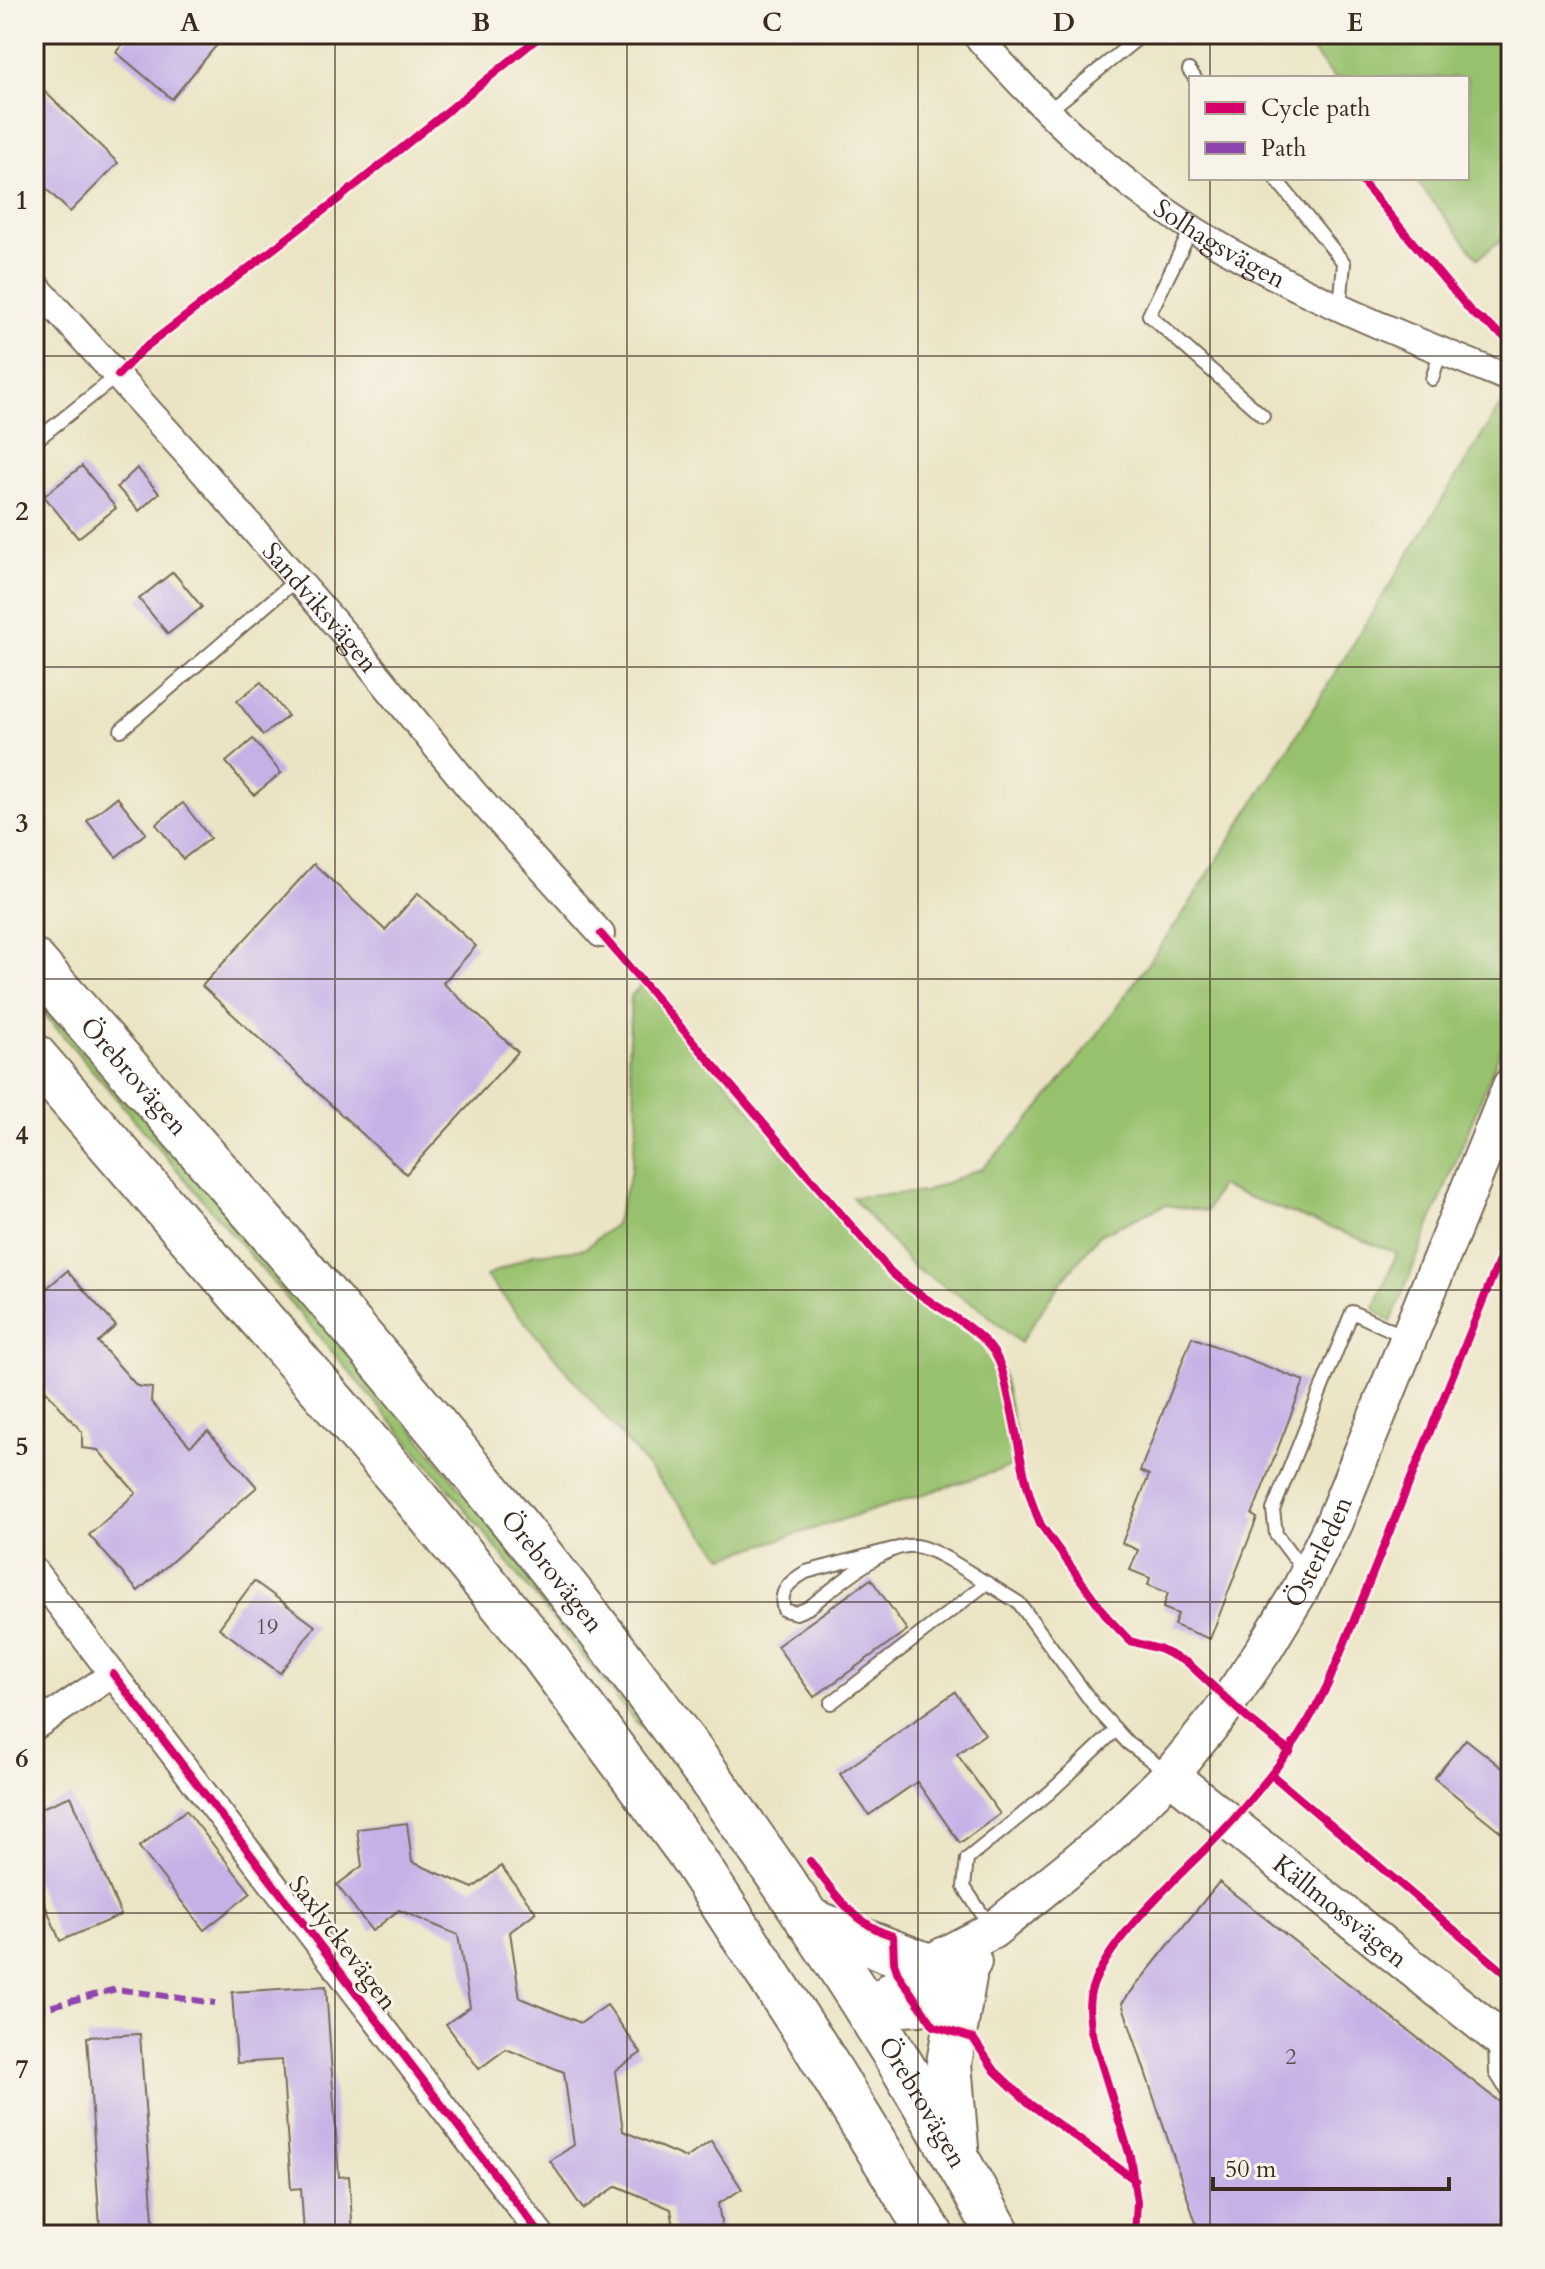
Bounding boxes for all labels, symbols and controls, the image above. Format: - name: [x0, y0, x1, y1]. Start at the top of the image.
- text: A: [180, 5, 200, 40]
- text: B: [472, 5, 490, 40]
- text: C: [762, 5, 782, 40]
- text: D: [1053, 5, 1075, 40]
- text: E: [1347, 5, 1363, 40]
- legend: [1189, 76, 1469, 180]
- text: Cycle path: [1261, 92, 1370, 125]
- text: Path: [1261, 132, 1306, 165]
- text: 1: [15, 183, 29, 218]
- street label: Solhagsvägen: [1147, 190, 1292, 297]
- text: 2: [15, 494, 29, 529]
- street label: Sandviksvägen: [255, 534, 387, 680]
- text: 3: [15, 806, 29, 841]
- street label: Örebrovägen: [73, 1009, 196, 1143]
- text: 4: [15, 1118, 29, 1153]
- text: 5: [15, 1429, 29, 1464]
- street label: Österleden: [1276, 1491, 1360, 1614]
- street label: Örebrovägen: [493, 1502, 612, 1640]
- house number: 19: [256, 1612, 278, 1642]
- text: 6: [15, 1741, 29, 1776]
- street label: Källmossvägen: [1266, 1846, 1415, 1976]
- street label: Saxlyckevägen: [281, 1868, 406, 2018]
- street label: Örebrovägen: [870, 2030, 976, 2174]
- house number: 2: [1285, 2042, 1297, 2072]
- text: 7: [15, 2052, 29, 2087]
- scale bar: [1213, 2141, 1449, 2191]
- text: 50 m: [1225, 2153, 1277, 2186]

